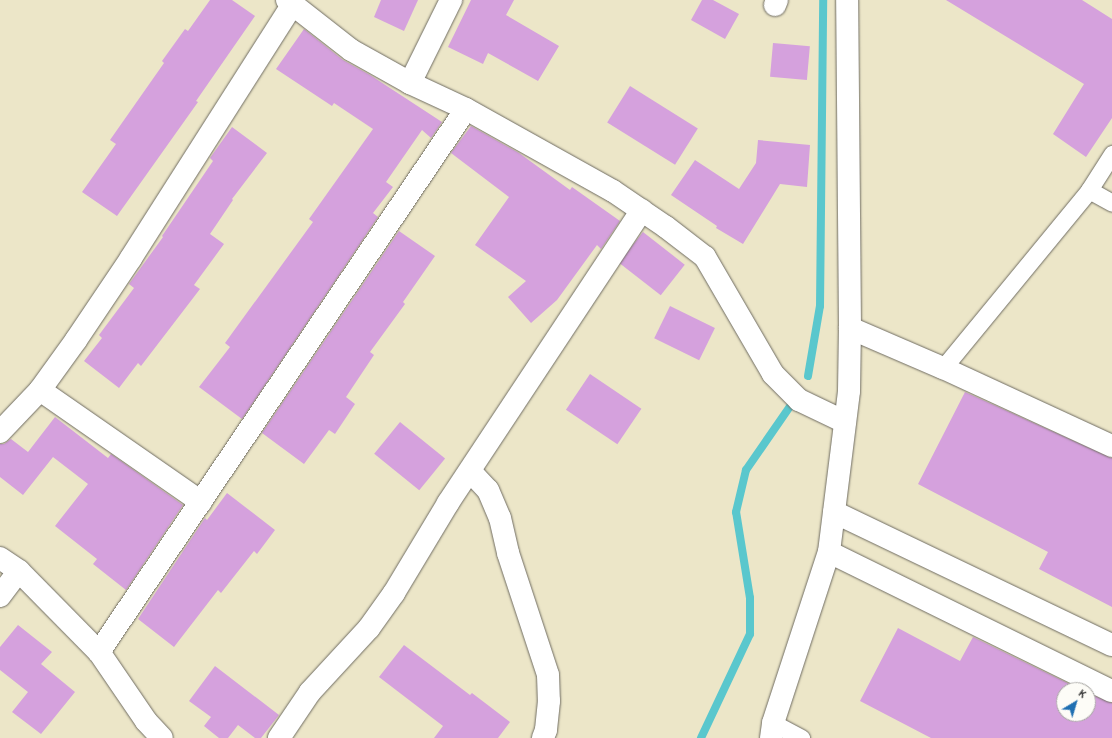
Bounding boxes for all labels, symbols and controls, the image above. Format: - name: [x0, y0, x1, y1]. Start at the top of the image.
- north arrow: [1056, 682, 1096, 722]
- text: K: [1076, 686, 1089, 701]

